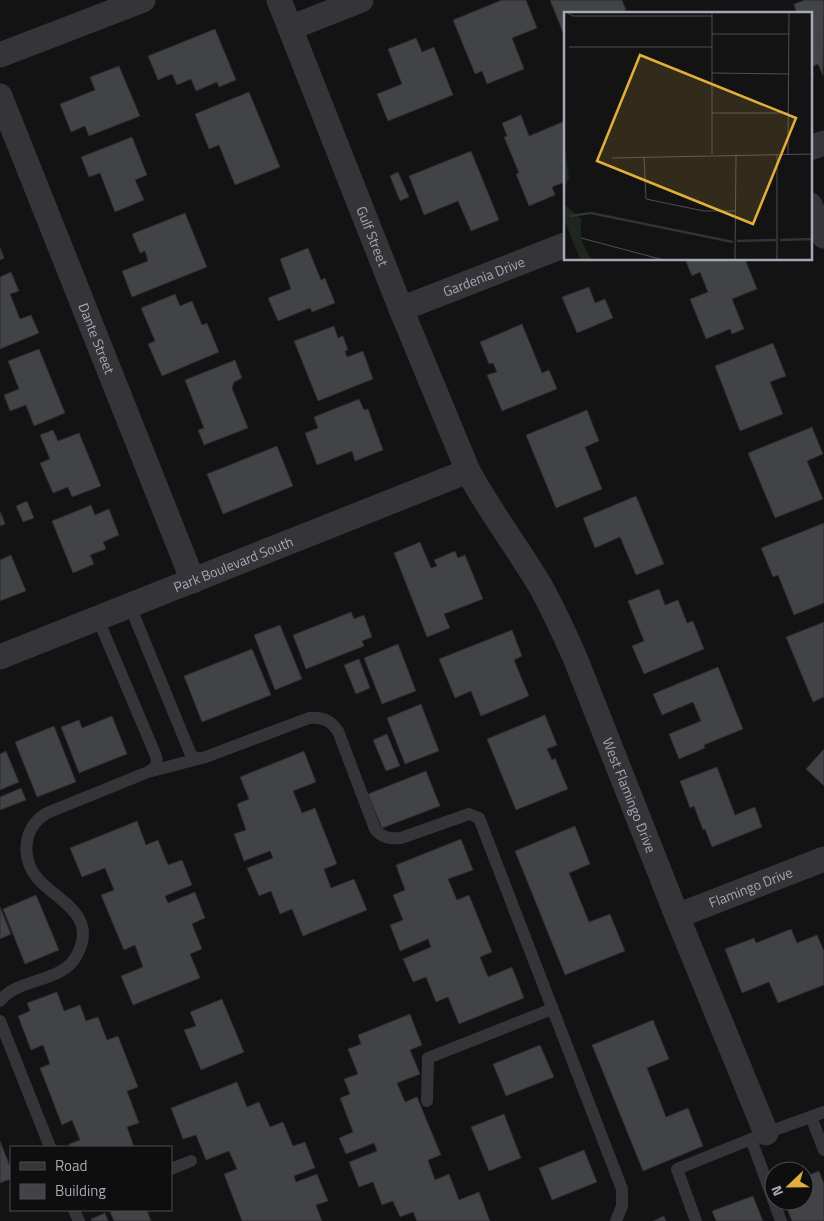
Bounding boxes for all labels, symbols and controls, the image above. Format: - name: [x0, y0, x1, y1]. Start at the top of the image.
- inset map: [564, 12, 812, 260]
- street label: Gulf Street: [351, 203, 394, 269]
- street label: Gardenia Drive: [440, 251, 528, 302]
- street label: Dante Street: [73, 300, 121, 377]
- street label: Park Boulevard South: [170, 531, 296, 597]
- street label: West Flamingo Drive: [598, 734, 662, 856]
- street label: Flamingo Drive: [706, 861, 795, 913]
- legend: [10, 1146, 172, 1211]
- text: Road: [55, 1154, 87, 1177]
- north arrow: [764, 1161, 814, 1211]
- text: Building: [55, 1179, 106, 1202]
- text: N: [765, 1183, 788, 1199]

